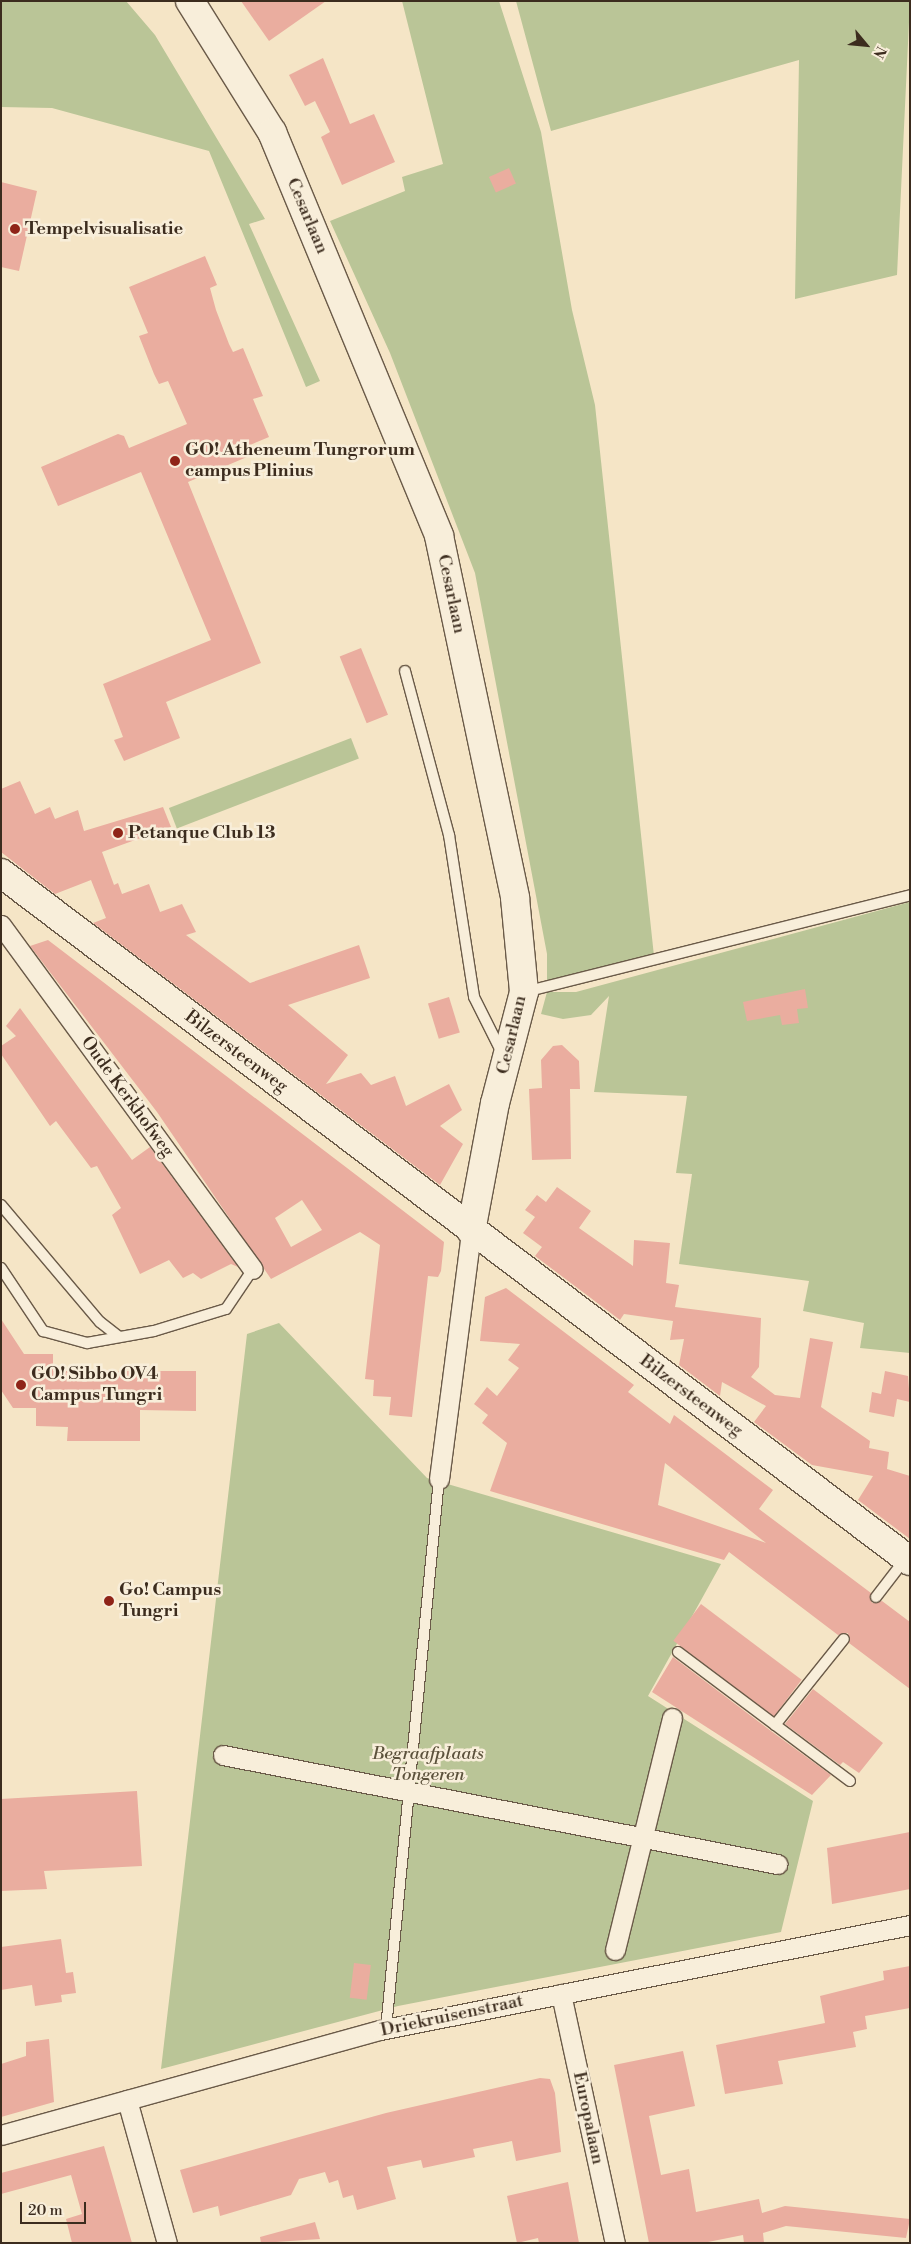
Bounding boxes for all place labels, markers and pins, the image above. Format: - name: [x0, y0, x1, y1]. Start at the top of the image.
- place label: Tempelvisualisatie: [25, 218, 183, 240]
- marker: Tempelvisualisatie: [9, 223, 21, 235]
- place label: GO! Atheneum Tungrorum campus Plinius: [185, 440, 415, 482]
- marker: GO! Atheneum Tungrorum campus Plinius: [169, 455, 181, 467]
- place label: Petanque Club 13: [128, 822, 276, 844]
- marker: Petanque Club 13: [112, 827, 124, 839]
- place label: GO! Sibbo OV4 Campus Tungri: [31, 1364, 162, 1406]
- marker: GO! Sibbo OV4 Campus Tungri: [15, 1379, 27, 1391]
- place label: Go! Campus Tungri: [119, 1580, 221, 1622]
- marker: Go! Campus Tungri: [103, 1595, 115, 1607]

